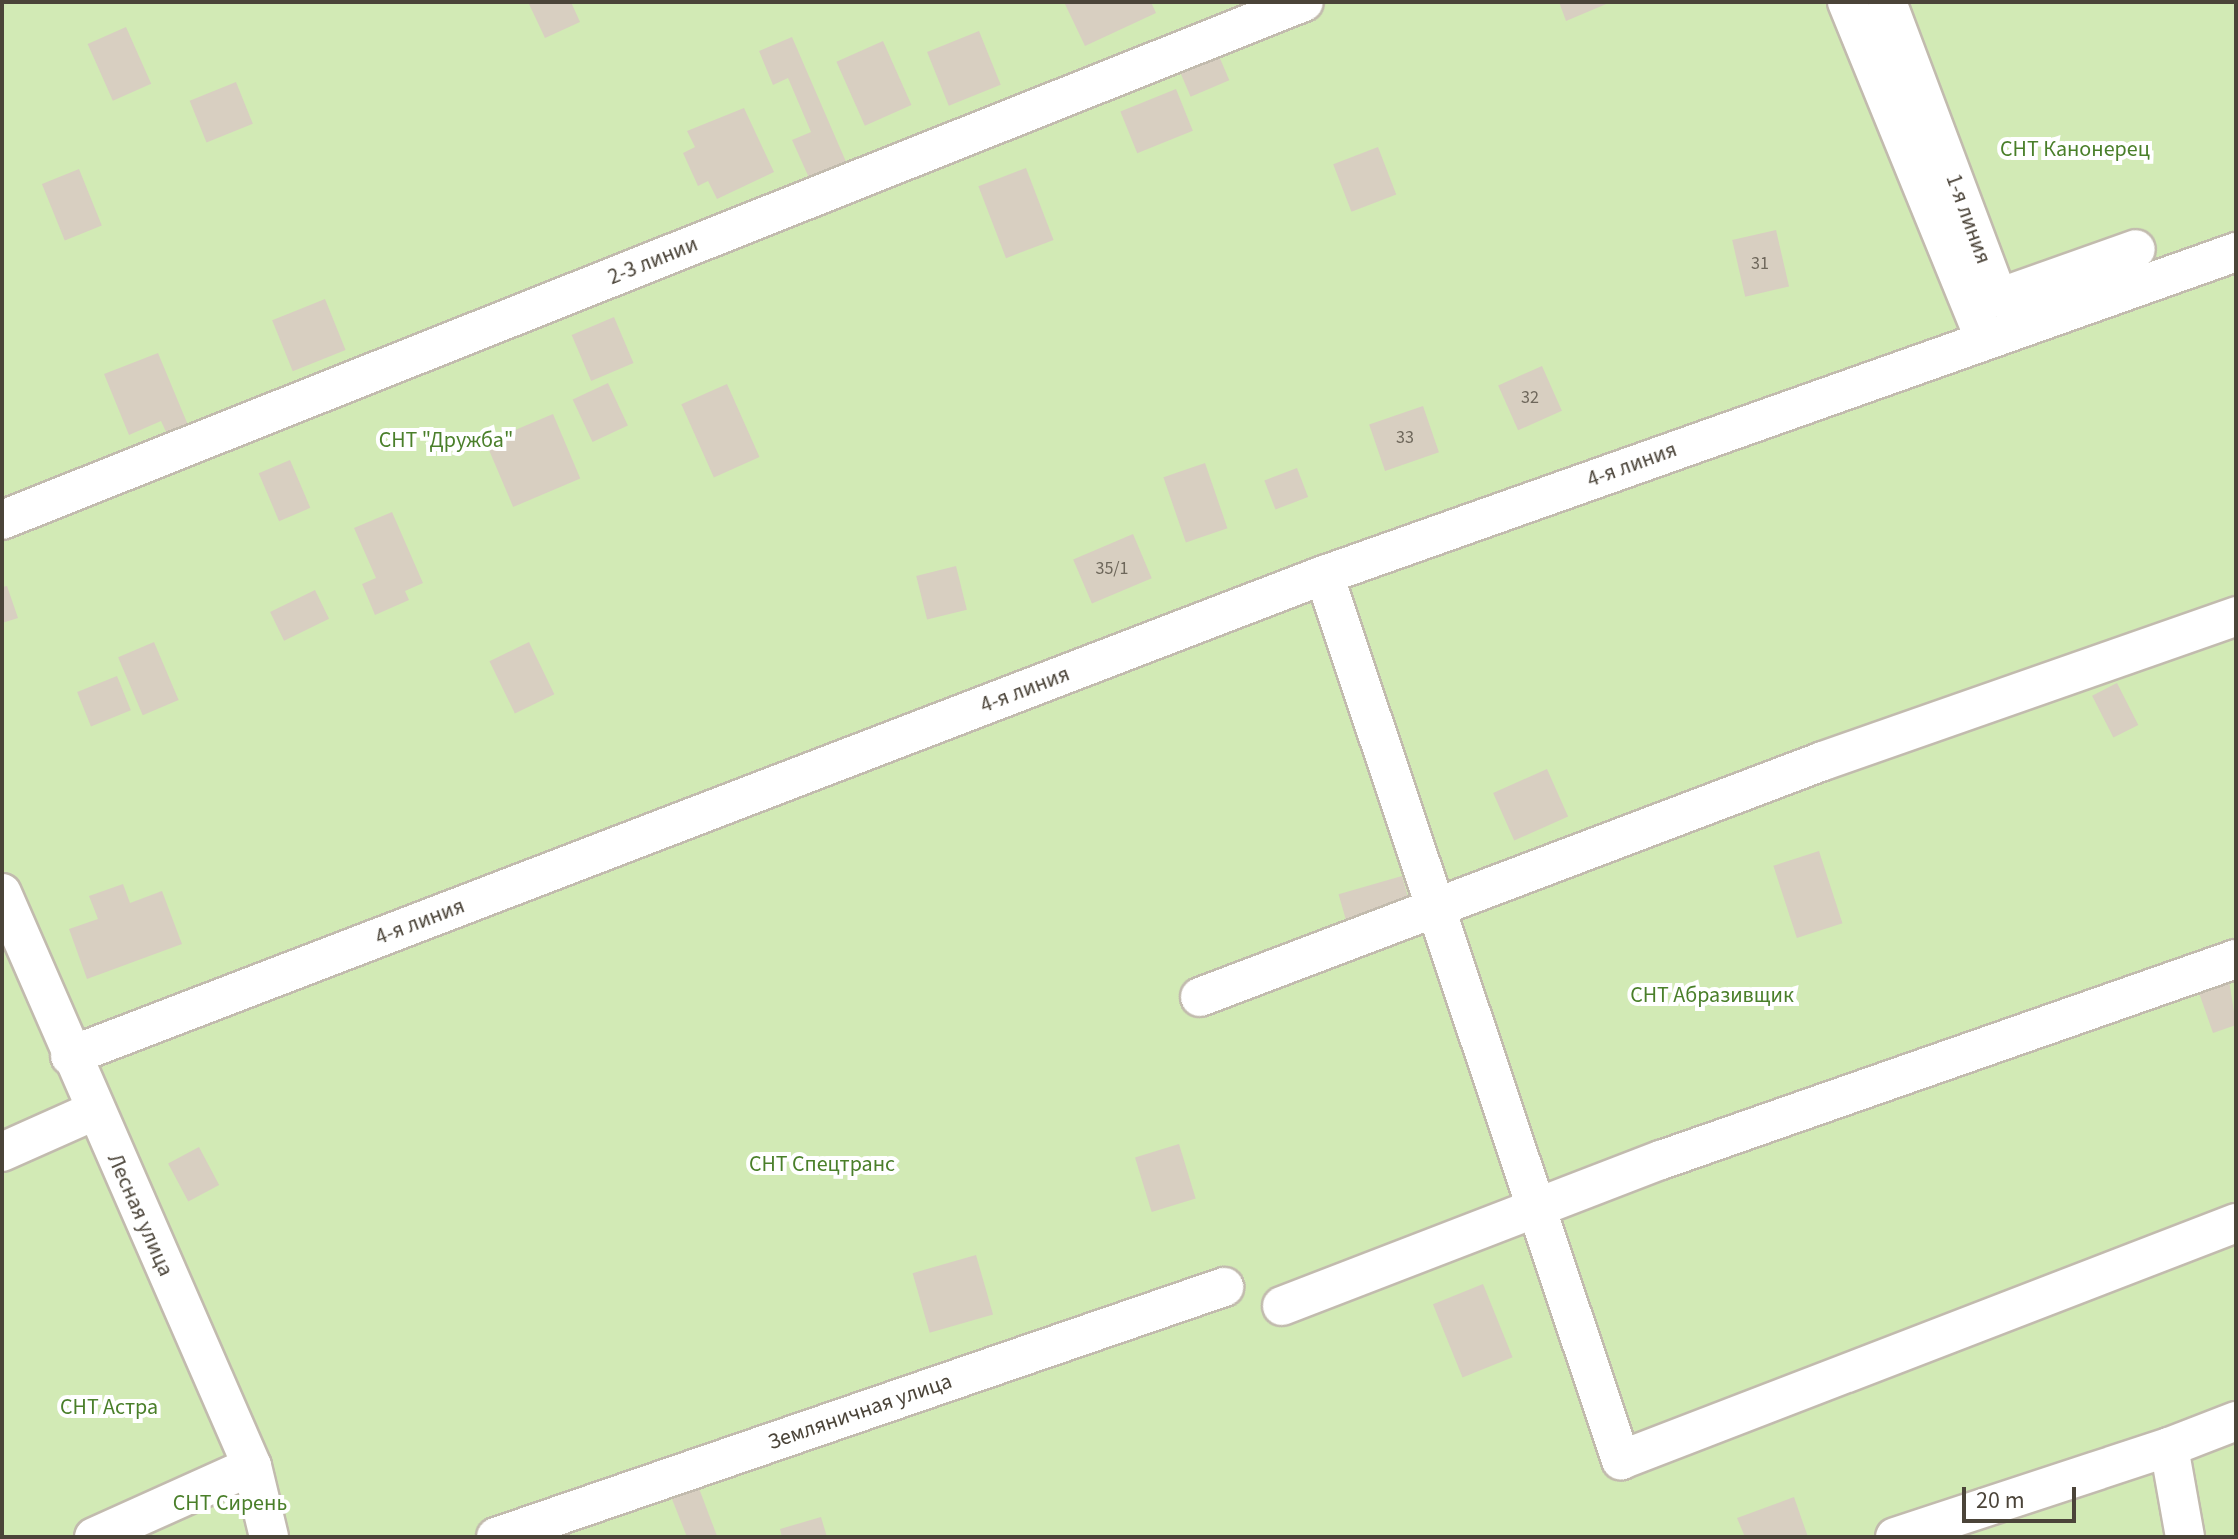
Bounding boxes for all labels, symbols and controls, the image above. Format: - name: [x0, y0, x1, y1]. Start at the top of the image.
- park label: СНТ Канонерец: [2000, 137, 2150, 163]
- street label: 1-я линия: [1940, 171, 1996, 267]
- street label: 2-3 линии: [604, 231, 702, 291]
- house number: 31: [1751, 253, 1769, 275]
- house number: 32: [1521, 387, 1539, 409]
- house number: 33: [1396, 427, 1414, 449]
- park label: СНТ "Дружба": [379, 428, 513, 454]
- street label: 4-я линия: [1584, 437, 1680, 493]
- house number: 35/1: [1095, 558, 1129, 580]
- street label: 4-я линия: [977, 661, 1073, 719]
- street label: 4-я линия: [372, 893, 468, 951]
- park label: СНТ Абразивщик: [1630, 983, 1794, 1009]
- street label: Лесная улица: [101, 1149, 179, 1281]
- park label: СНТ Спецтранс: [749, 1152, 895, 1178]
- street label: Земляничная улица: [765, 1368, 955, 1456]
- park label: СНТ Астра: [60, 1395, 158, 1421]
- scale bar: [1966, 1471, 2080, 1521]
- text: 20 m: [1976, 1483, 2025, 1518]
- park label: СНТ Сирень: [173, 1491, 287, 1517]

